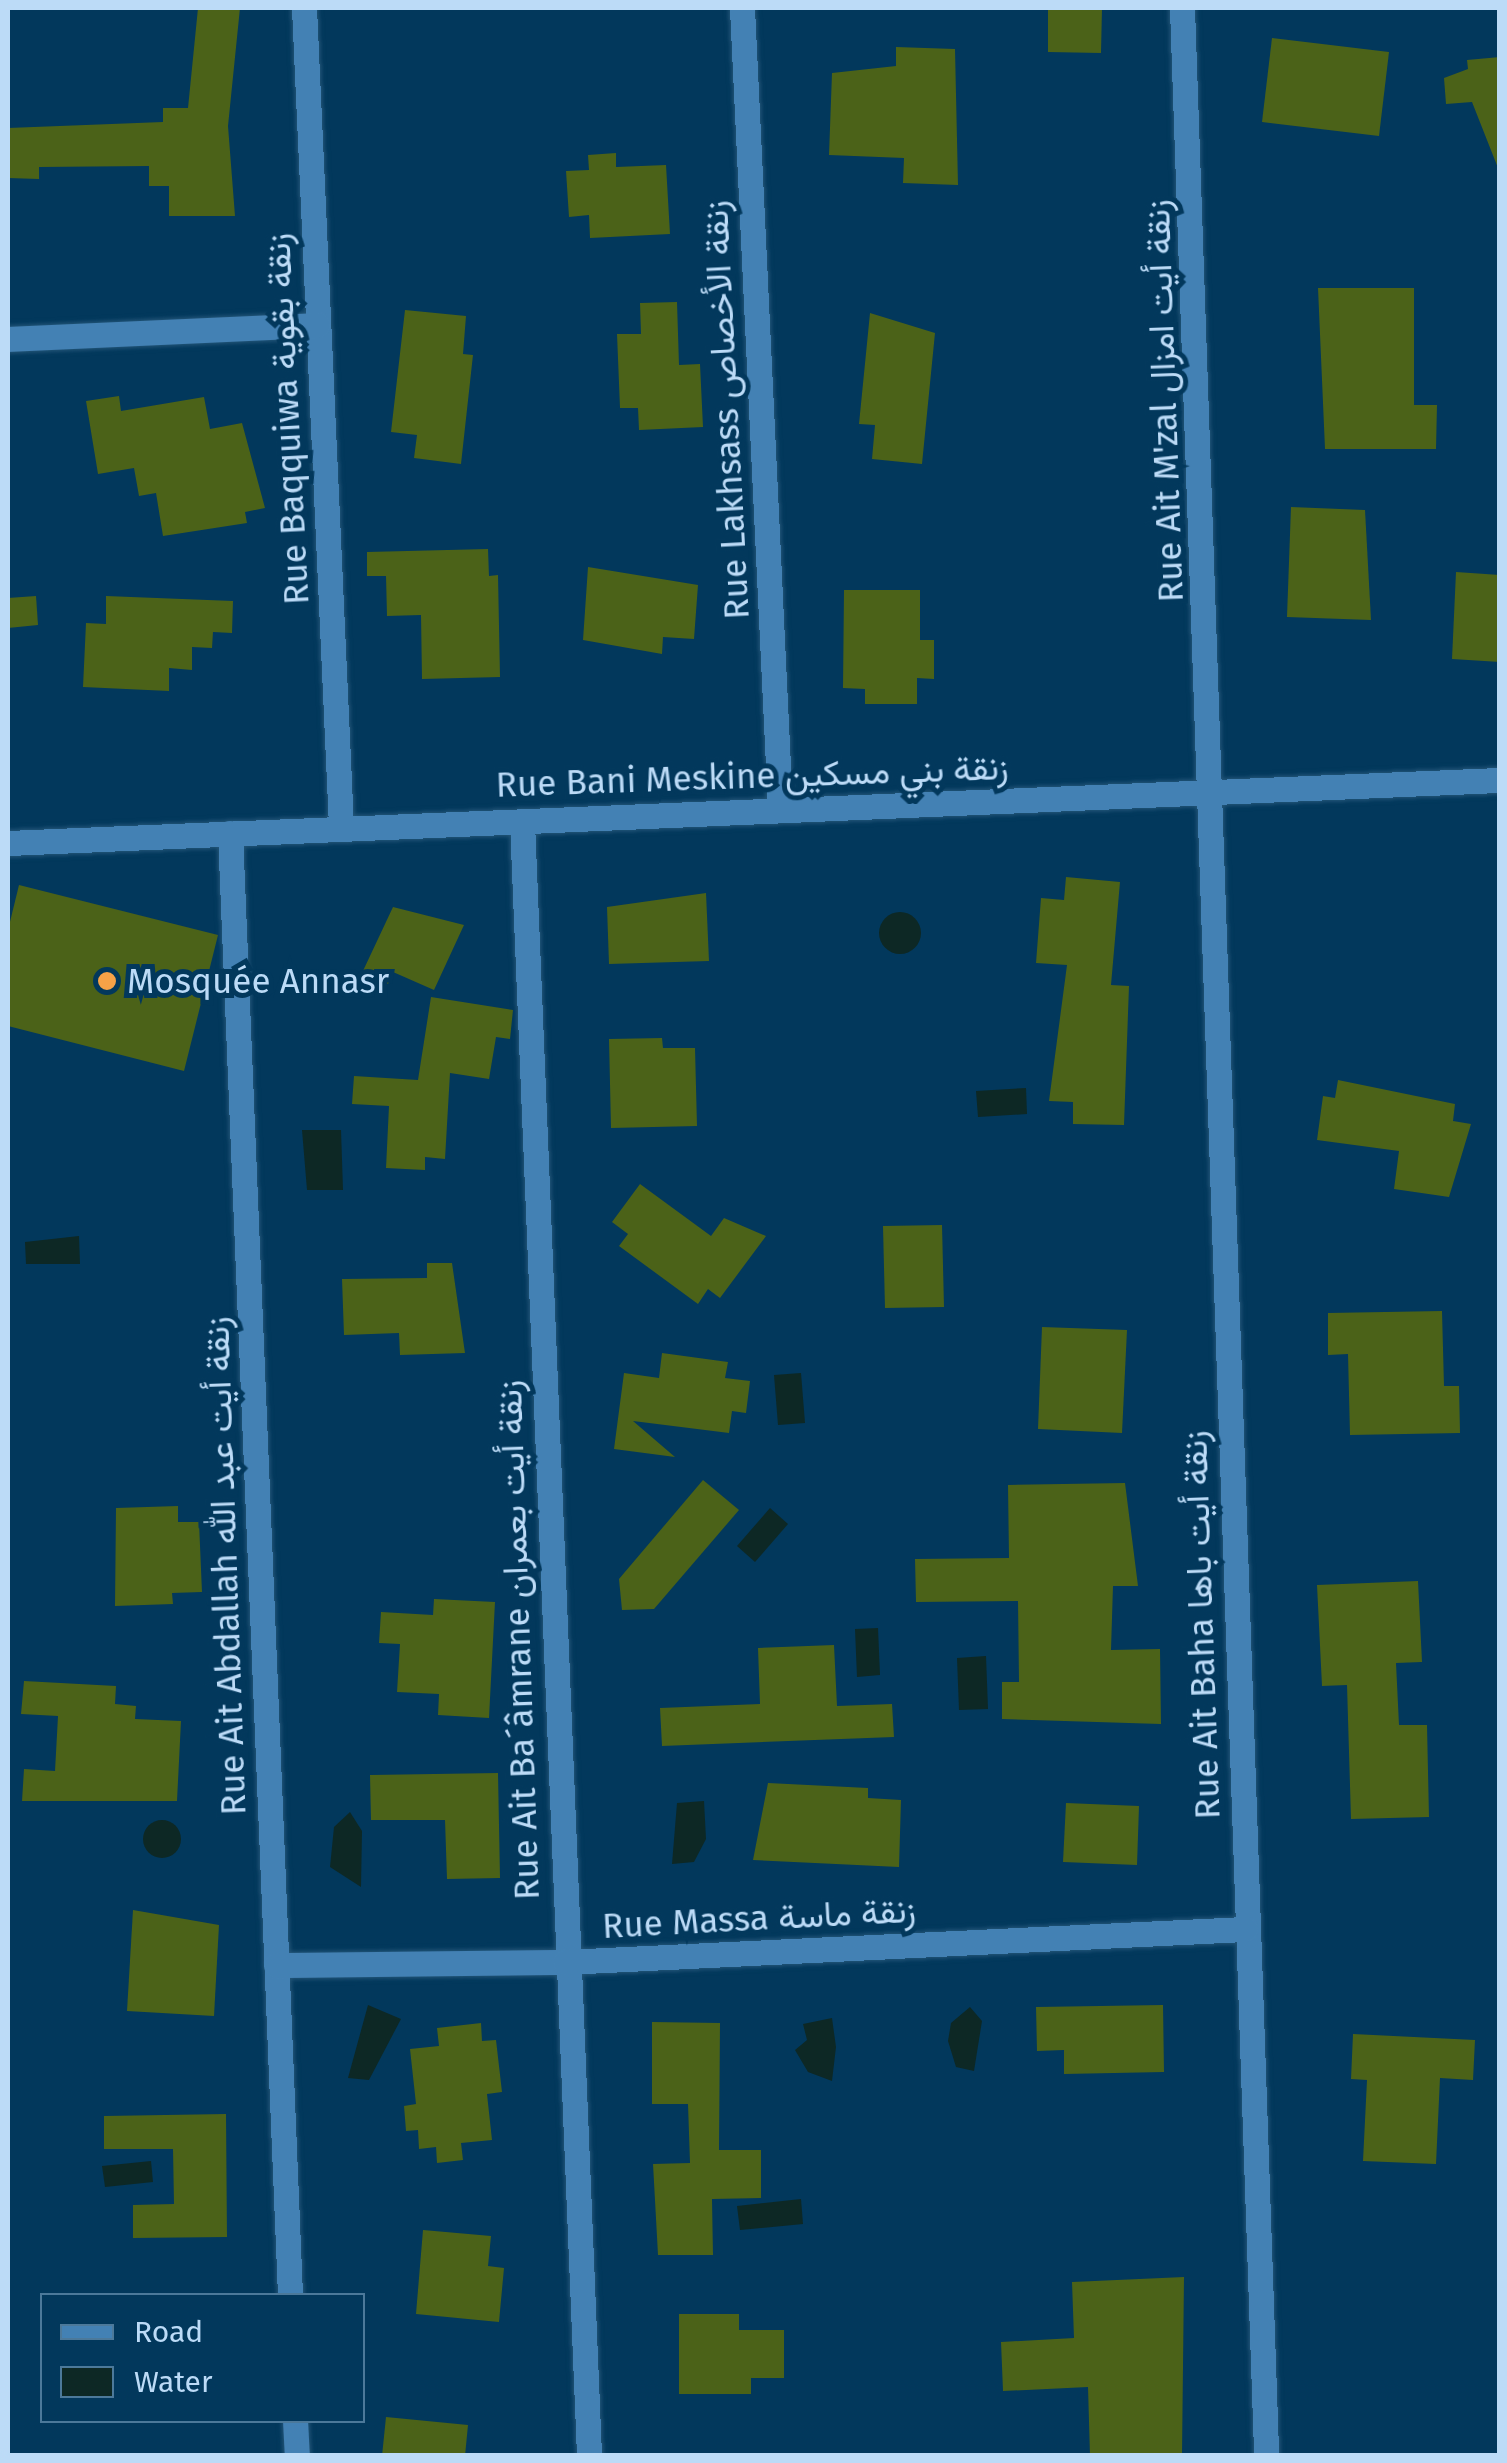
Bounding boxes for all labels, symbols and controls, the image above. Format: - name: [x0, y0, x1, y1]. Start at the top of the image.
- street label: Rue Lakhsass زنقة الأخصاص: [694, 199, 758, 621]
- street label: Rue Ait M'zal زنقة أيت امزال: [1136, 199, 1192, 603]
- street label: Rue Baqquiwa زنقة بقوية: [256, 232, 318, 606]
- street label: Rue Bani Meskine زنقة بني مسكين: [495, 746, 1009, 806]
- place label: Mosquée Annasr: [127, 960, 389, 1002]
- marker: Mosquée Annasr: [96, 970, 118, 992]
- street label: Rue Ait Abdallah زنقة أيت عبد الله: [195, 1316, 255, 1816]
- street label: Rue Ait Ba´âmrane زنقة أيت بعمران: [488, 1379, 548, 1901]
- street label: Rue Ait Baha زنقة أيت باها: [1173, 1430, 1229, 1820]
- street label: Rue Massa زنقة ماسة: [601, 1889, 917, 1947]
- legend: [40, 2293, 365, 2423]
- text: Road: [134, 2314, 203, 2350]
- text: Water: [134, 2364, 213, 2400]

